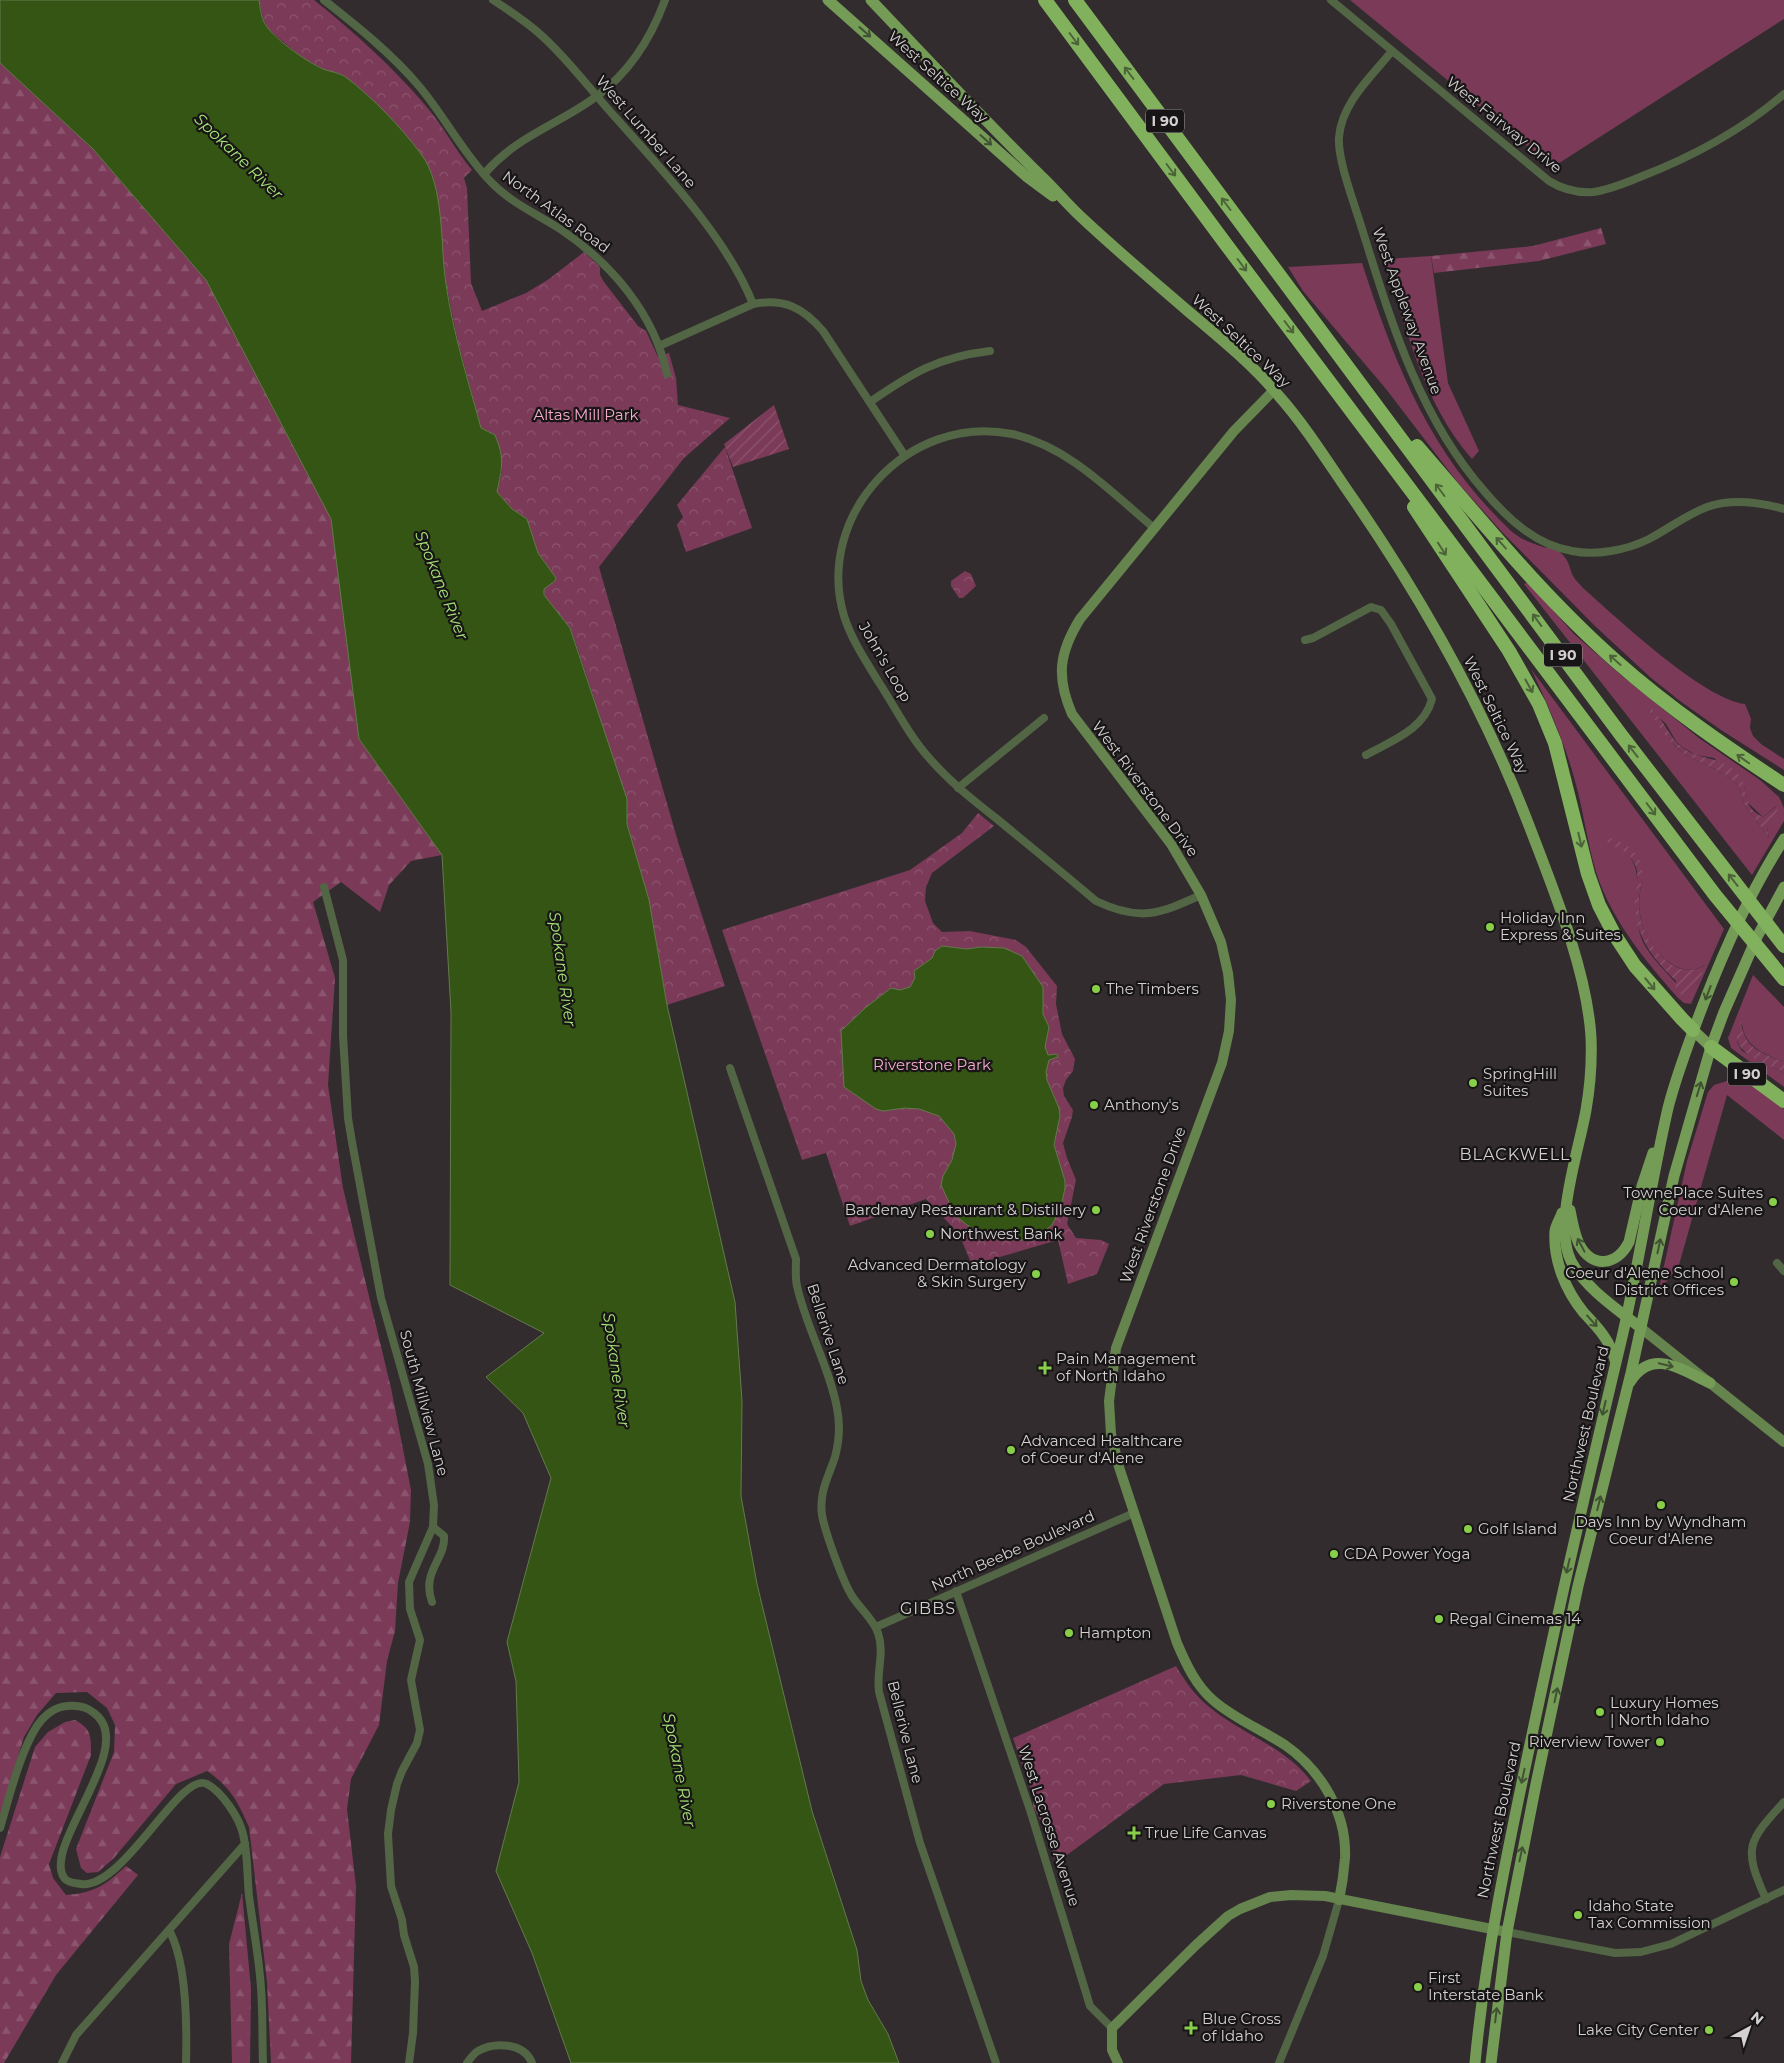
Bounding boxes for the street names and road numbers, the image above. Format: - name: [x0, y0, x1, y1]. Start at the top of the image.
- street label: West Seltice Way: [884, 27, 993, 127]
- street label: West Lumber Lane: [592, 71, 700, 192]
- street label: West Fairway Drive: [1443, 72, 1566, 177]
- road number: I 90: [1146, 110, 1184, 132]
- street label: North Atlas Road: [499, 166, 614, 257]
- street label: West Appleway Avenue: [1368, 225, 1447, 397]
- street label: West Seltice Way: [1188, 290, 1295, 392]
- street label: John's Loop: [854, 618, 916, 705]
- road number: I 90: [1544, 644, 1582, 666]
- street label: West Seltice Way: [1460, 653, 1534, 777]
- street label: West Riverstone Drive: [1088, 717, 1203, 860]
- road number: I 90: [1728, 1062, 1766, 1086]
- street label: West Riverstone Drive: [1115, 1124, 1190, 1286]
- street label: Bellerive Lane: [803, 1281, 854, 1387]
- street label: South Millview Lane: [396, 1328, 453, 1478]
- street label: Northwest Boulevard: [1558, 1344, 1613, 1504]
- street label: North Beebe Boulevard: [928, 1506, 1098, 1595]
- street label: Bellerive Lane: [884, 1679, 927, 1785]
- street label: Northwest Boulevard: [1473, 1740, 1524, 1900]
- street label: West Lacrosse Avenue: [1015, 1743, 1084, 1909]

